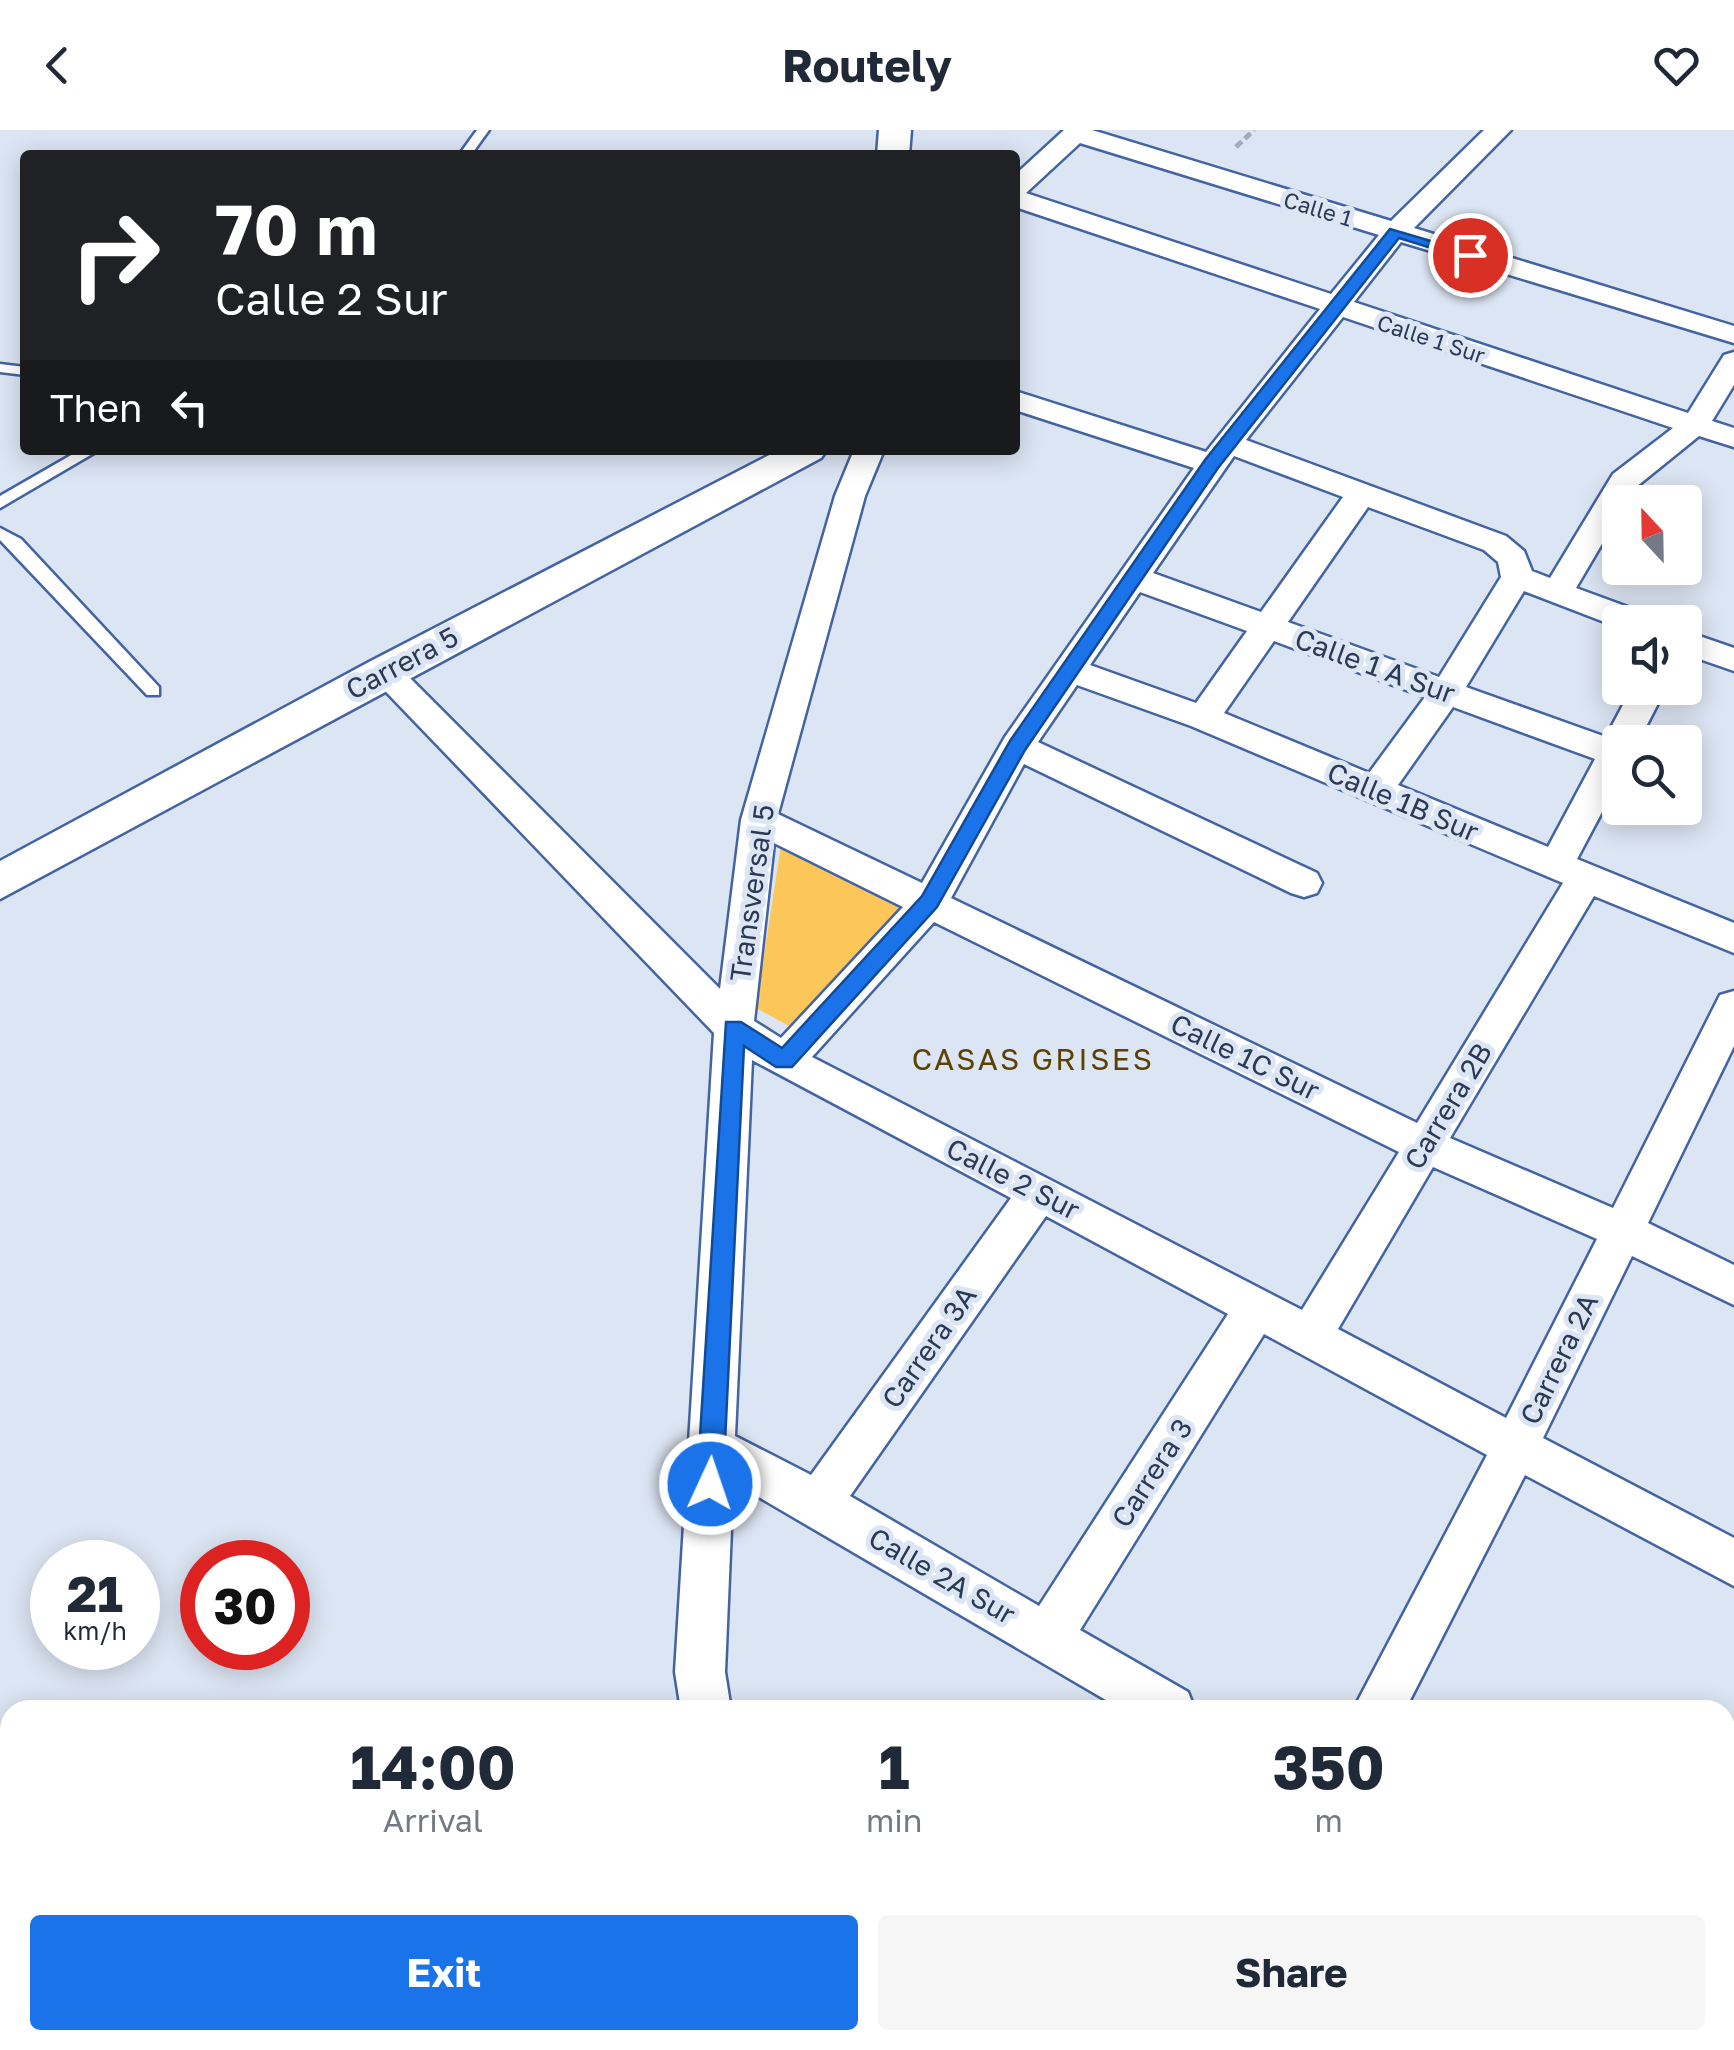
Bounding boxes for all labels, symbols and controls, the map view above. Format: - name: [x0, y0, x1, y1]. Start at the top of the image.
- icon: back: [30, 38, 85, 93]
- text: Routely: [782, 38, 952, 92]
- icon: heart: [1649, 38, 1704, 93]
- street label: Calle 1: [1281, 185, 1356, 232]
- text: 70 m: [215, 186, 377, 270]
- icon: right: [50, 190, 180, 320]
- pin: [1428, 213, 1513, 298]
- icon: arrive: [1443, 228, 1498, 283]
- text: Calle 2 Sur: [215, 271, 448, 325]
- street label: Calle 1 Sur: [1374, 308, 1489, 369]
- icon: left: [162, 380, 217, 435]
- text: Then: [50, 385, 142, 430]
- north arrow: [1602, 485, 1702, 585]
- map controls: [1602, 485, 1702, 825]
- button: sound: [1602, 605, 1702, 705]
- street label: Carrera 5: [340, 619, 464, 706]
- street label: Calle 1 A Sur: [1291, 621, 1460, 710]
- button: search: [1602, 725, 1702, 825]
- street label: Calle 1B Sur: [1323, 755, 1484, 848]
- street label: Transversal 5: [723, 802, 780, 984]
- street label: Calle 1C Sur: [1166, 1006, 1325, 1107]
- street label: Carrera 2B: [1397, 1037, 1498, 1175]
- district label: CASAS GRISES: [912, 1041, 1154, 1077]
- street label: Calle 2 Sur: [941, 1131, 1085, 1226]
- street label: Carrera 3A: [875, 1279, 983, 1414]
- street label: Carrera 2A: [1513, 1288, 1604, 1429]
- street label: Carrera 3: [1104, 1412, 1199, 1533]
- position arrow: [658, 1432, 762, 1536]
- street label: Calle 2A Sur: [863, 1520, 1021, 1631]
- speed limit sign: 30: [180, 1540, 310, 1670]
- text: 21: [67, 1563, 123, 1623]
- text: km/h: [63, 1615, 127, 1646]
- text: 14:00: [350, 1730, 516, 1802]
- text: 1: [879, 1730, 910, 1802]
- text: 350: [1273, 1730, 1385, 1802]
- text: Arrival: [383, 1801, 483, 1839]
- text: min: [866, 1801, 922, 1839]
- text: m: [1315, 1801, 1343, 1839]
- button: Exit: [30, 1915, 858, 2030]
- button: Share: [878, 1915, 1705, 2030]

